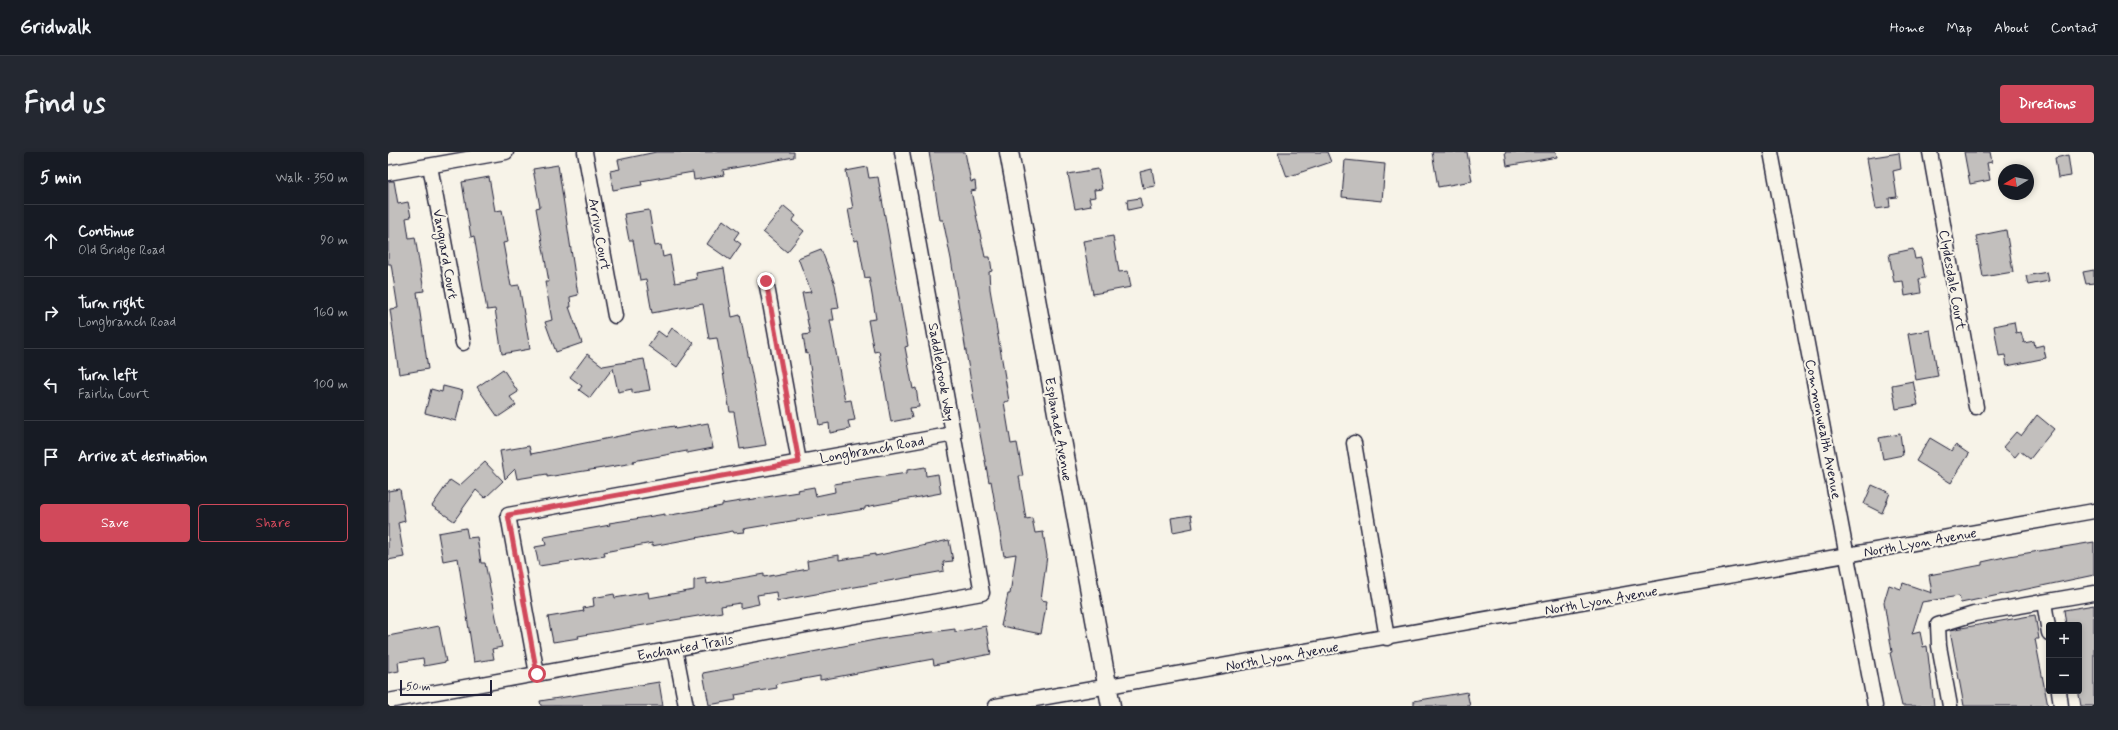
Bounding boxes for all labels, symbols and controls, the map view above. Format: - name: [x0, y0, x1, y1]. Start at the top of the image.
- text: Gridwalk: [20, 15, 91, 40]
- text: Home: [1890, 19, 1924, 37]
- text: Map: [1946, 19, 1972, 37]
- text: About: [1994, 19, 2029, 37]
- text: Contact: [2051, 19, 2098, 37]
- button: Directions: [2000, 85, 2094, 123]
- text: Find us: [24, 86, 105, 123]
- north arrow: [1998, 164, 2034, 200]
- text: 5 min: [40, 167, 82, 189]
- text: Walk · 350 m: [275, 170, 348, 187]
- street label: Arrivo Court: [584, 197, 614, 272]
- street label: Vanguard Court: [427, 208, 462, 301]
- text: Continue: [78, 222, 134, 242]
- street label: Clydesdale Court: [1934, 229, 1970, 333]
- icon: ahead: [40, 230, 62, 252]
- text: 90 m: [320, 232, 348, 249]
- text: Old Bridge Road: [78, 242, 165, 259]
- route end: [757, 272, 775, 290]
- text: Turn right: [78, 294, 145, 314]
- icon: right: [40, 302, 62, 324]
- text: 160 m: [313, 304, 348, 321]
- text: Longbranch Road: [78, 314, 176, 331]
- street label: Saddlebrook Way: [924, 322, 959, 423]
- street label: Commonwealth Avenue: [1801, 358, 1845, 501]
- text: Turn left: [78, 366, 138, 386]
- icon: left: [40, 374, 62, 396]
- text: 100 m: [313, 376, 348, 393]
- street label: Esplanade Avenue: [1040, 376, 1076, 483]
- text: Fairlin Court: [78, 386, 149, 403]
- street label: Longbranch Road: [819, 432, 926, 469]
- icon: arrive: [40, 446, 62, 468]
- text: Arrive at destination: [78, 447, 207, 467]
- button: Save: [40, 504, 190, 542]
- button: Share: [198, 504, 348, 542]
- street label: North Lyon Avenue: [1862, 524, 1978, 562]
- street label: North Lyon Avenue: [1543, 582, 1659, 620]
- map controls: [2046, 622, 2082, 694]
- button: +: [2046, 622, 2082, 658]
- street label: Enchanted Trails: [636, 631, 735, 665]
- street label: North Lyon Avenue: [1224, 638, 1340, 676]
- button: −: [2046, 658, 2082, 694]
- route start: [528, 665, 546, 683]
- scale bar: [400, 678, 492, 697]
- text: 50 m: [406, 680, 431, 694]

